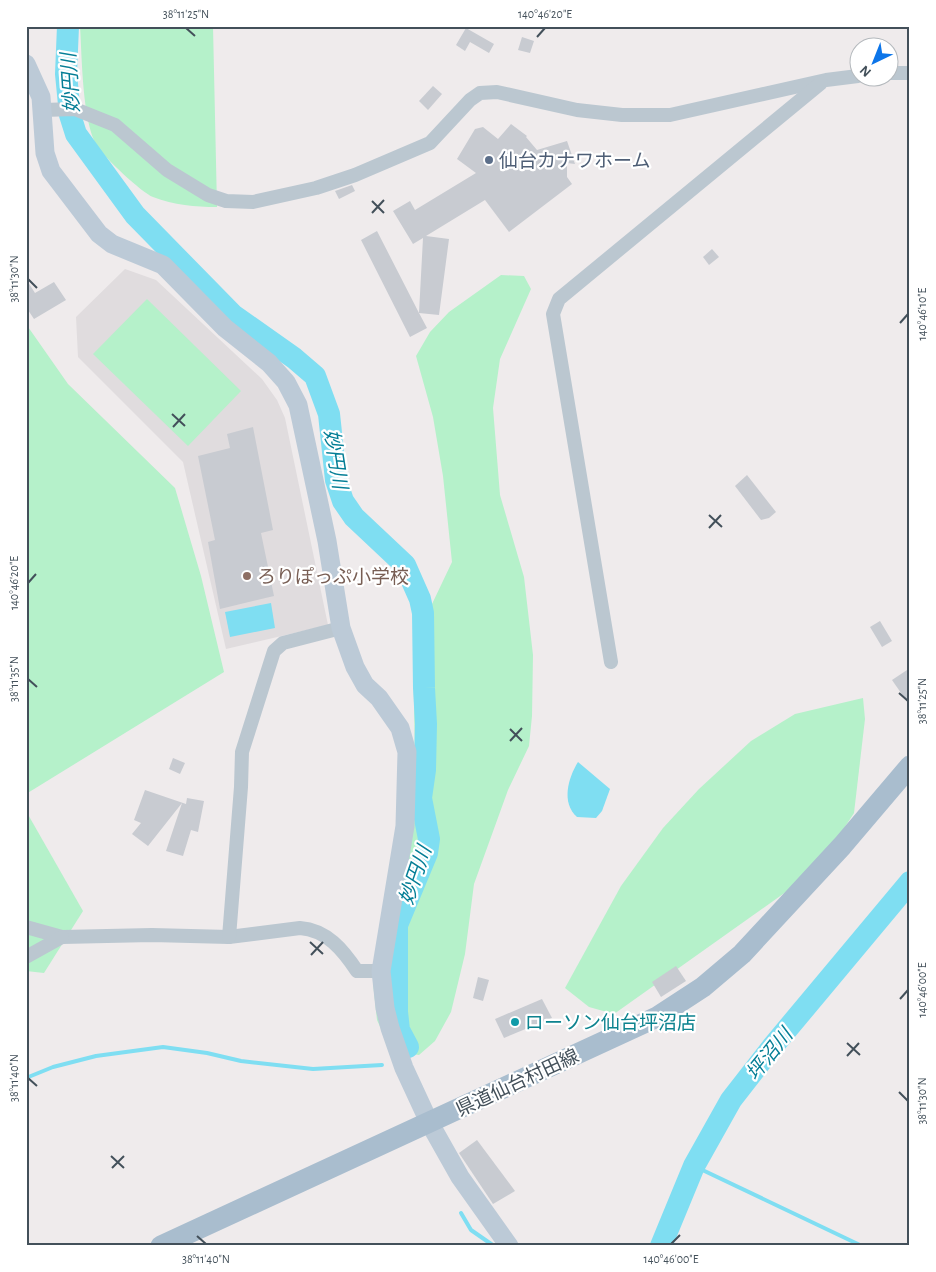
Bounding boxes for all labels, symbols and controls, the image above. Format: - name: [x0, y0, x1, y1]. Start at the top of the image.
- text: 38°11'25"N: [163, 8, 209, 20]
- text: 140°46'20"E: [518, 8, 572, 20]
- north arrow: [848, 38, 898, 88]
- water label: 妙円川: [58, 50, 83, 114]
- text: N: [857, 62, 874, 79]
- place label: 仙台カナワホーム: [499, 150, 650, 171]
- marker: 仙台カナワホーム: [483, 154, 495, 166]
- text: 38°11'30"N: [8, 255, 20, 303]
- text: 140°46'10"E: [916, 287, 928, 340]
- water label: 妙円川: [320, 428, 351, 492]
- text: 140°46'20"E: [8, 556, 20, 610]
- place label: ろりぽっぷ小学校: [257, 566, 409, 587]
- marker: ろりぽっぷ小学校: [241, 570, 253, 582]
- text: 38°11'35"N: [8, 656, 20, 702]
- text: 38°11'25"N: [916, 678, 928, 724]
- water label: 妙円川: [396, 841, 436, 907]
- text: 140°46'00"E: [916, 962, 928, 1017]
- place label: ローソン仙台坪沼店: [525, 1012, 696, 1033]
- marker: ローソン仙台坪沼店: [509, 1016, 521, 1028]
- water label: 坪沼川: [742, 1023, 798, 1084]
- street label: 県道仙台村田線: [452, 1045, 582, 1120]
- text: 38°11'40"N: [8, 1054, 20, 1102]
- text: 38°11'30"N: [916, 1077, 928, 1125]
- text: 38°11'40"N: [182, 1253, 230, 1265]
- text: 140°46'00"E: [644, 1253, 699, 1265]

